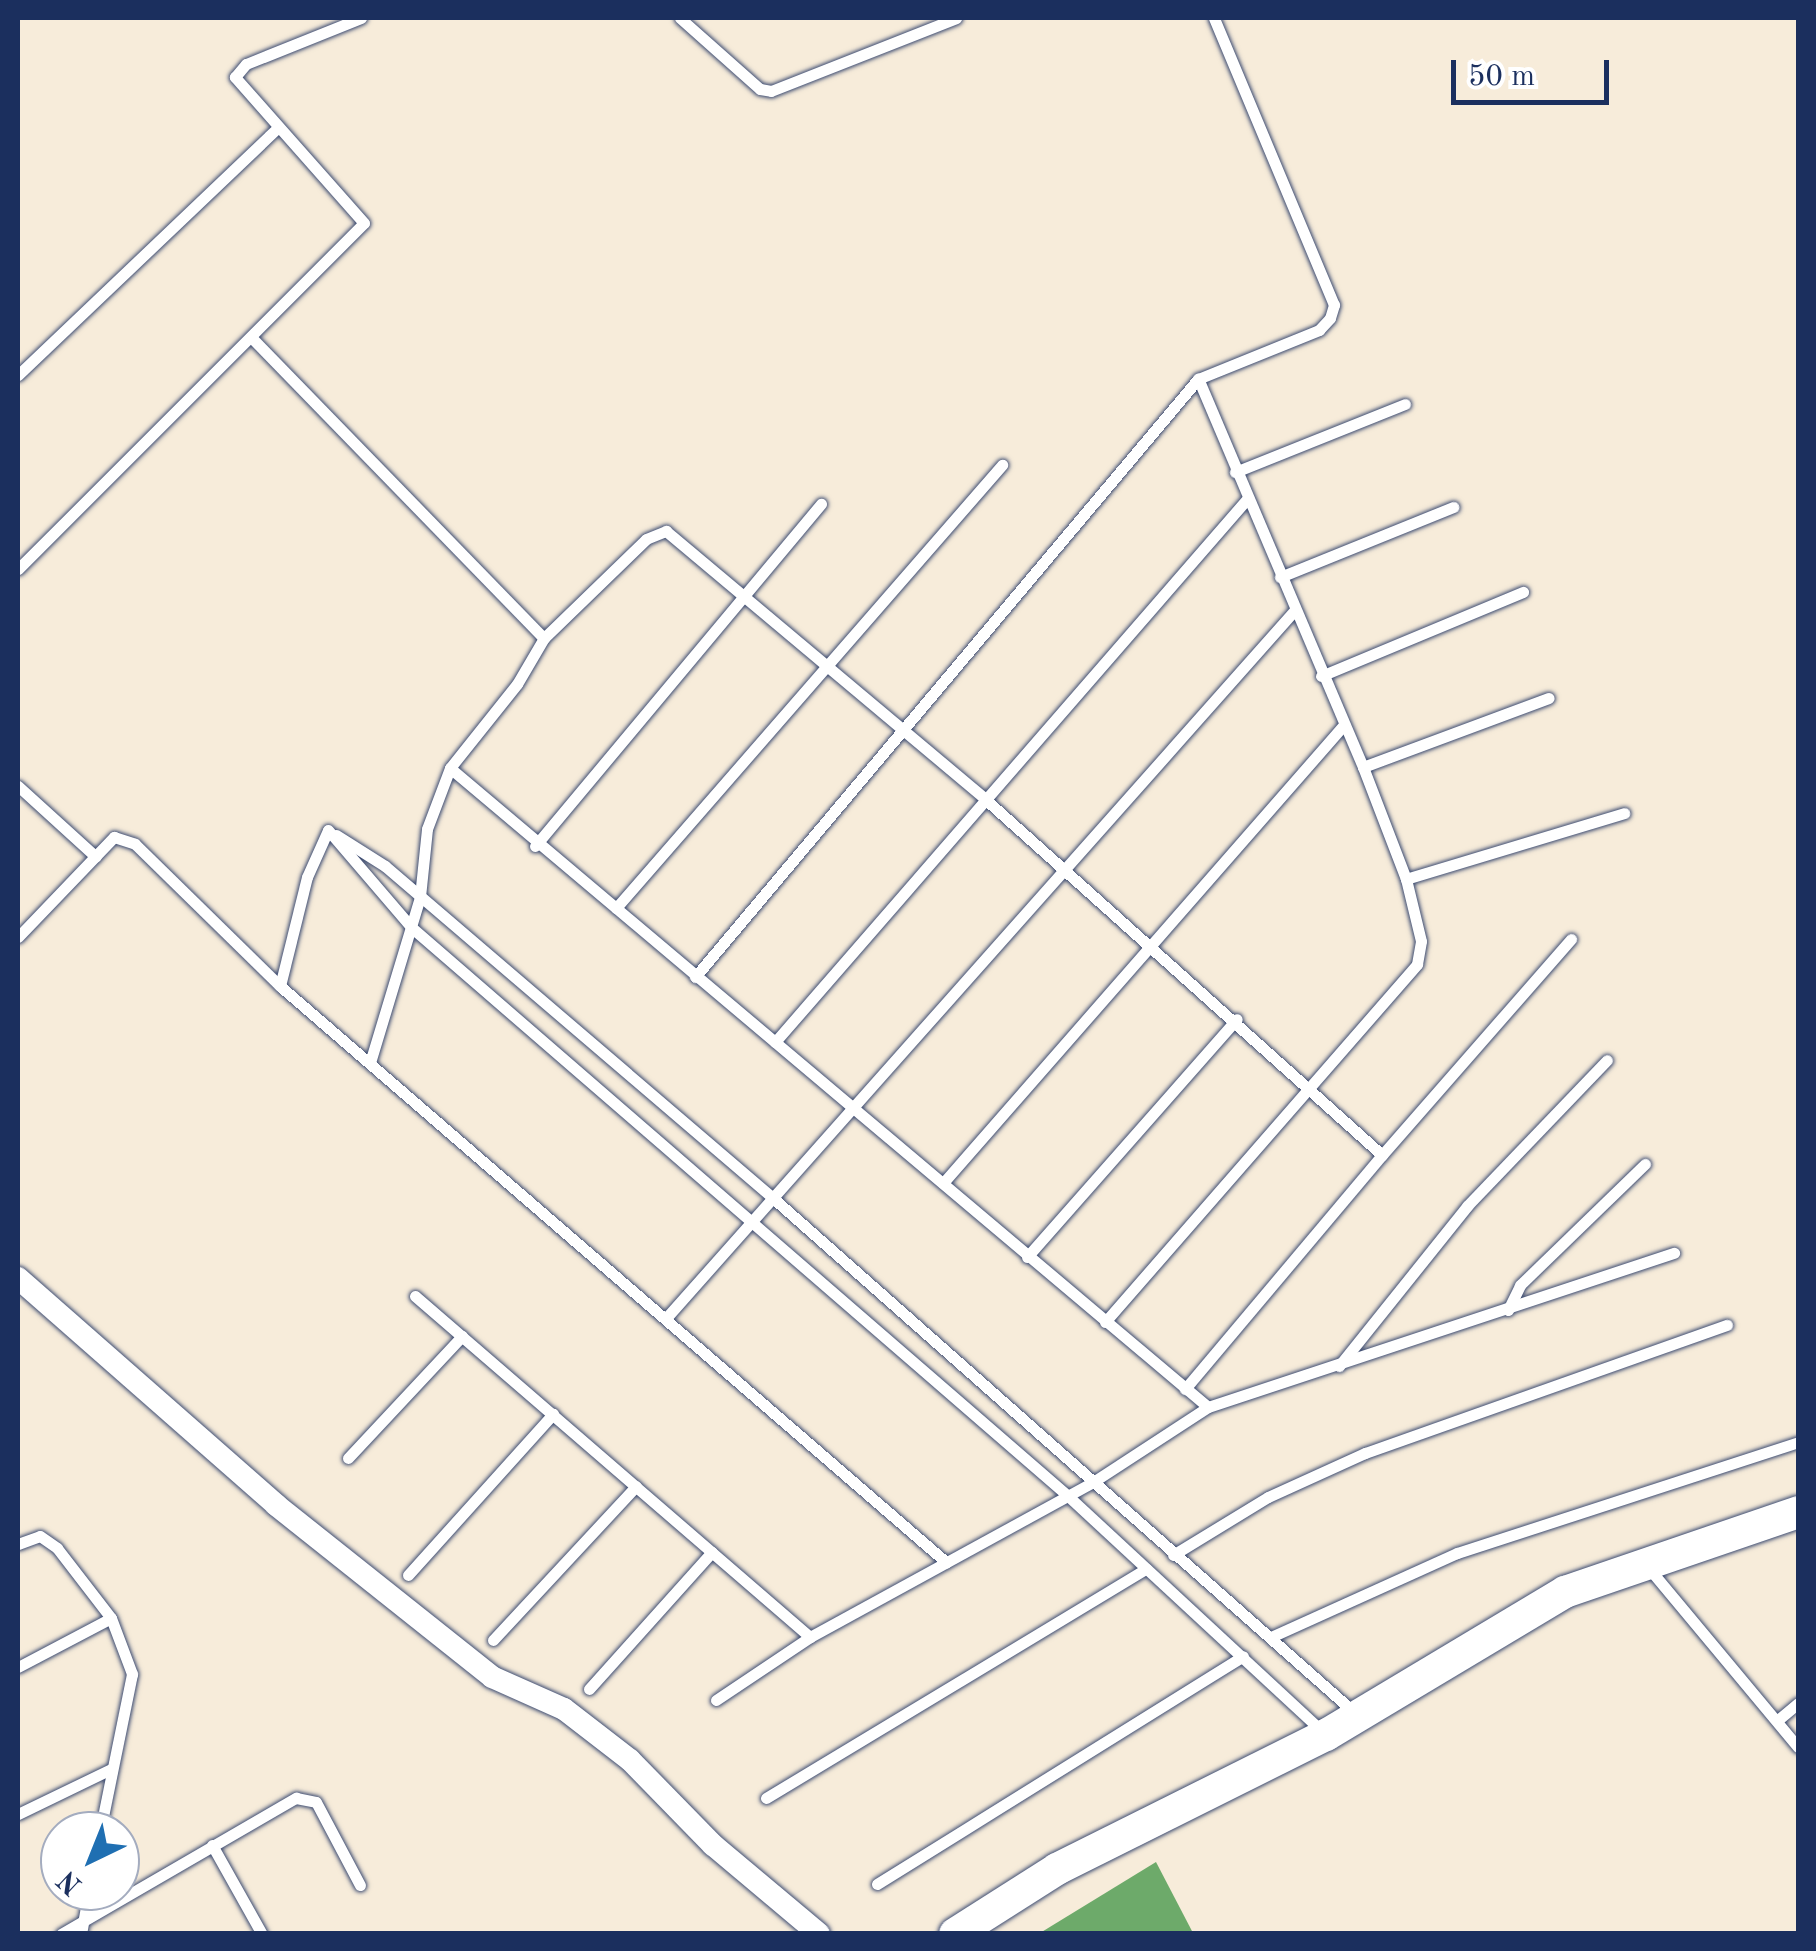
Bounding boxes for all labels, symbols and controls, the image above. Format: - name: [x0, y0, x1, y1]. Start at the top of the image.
- scale bar: [1456, 40, 1614, 102]
- text: 50 m: [1468, 62, 1535, 92]
- north arrow: [40, 1811, 140, 1911]
- text: N: [54, 1864, 88, 1899]

